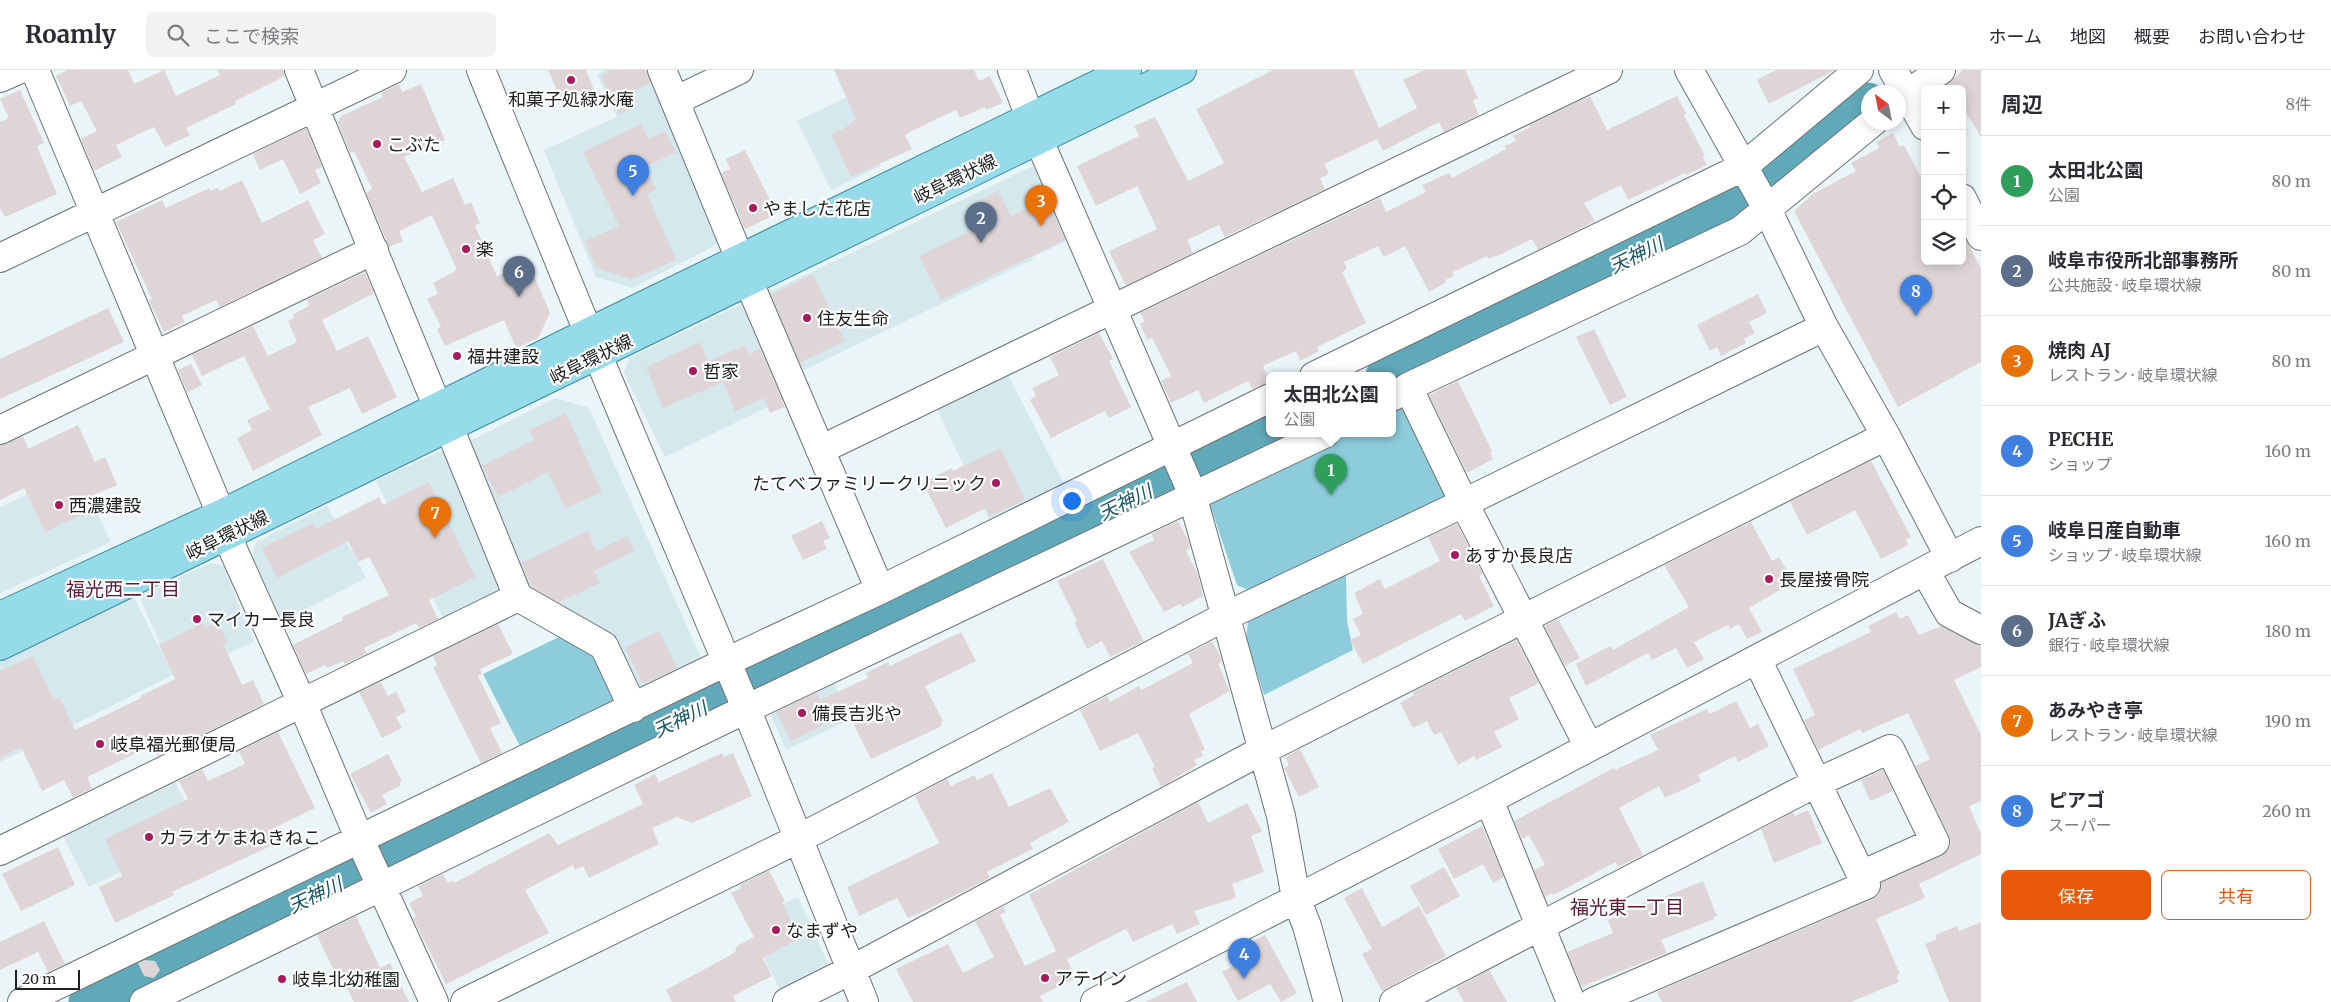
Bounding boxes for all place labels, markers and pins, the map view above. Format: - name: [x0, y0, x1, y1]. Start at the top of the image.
- marker: 和菓子処緑水庵: [565, 74, 577, 86]
- place label: 和菓子処緑水庵: [508, 88, 634, 111]
- place label: こぶた: [387, 133, 441, 156]
- marker: こぶた: [371, 138, 383, 150]
- pin: 5: [617, 155, 649, 196]
- pin: 3: [1025, 185, 1057, 226]
- place label: やました花店: [763, 197, 871, 220]
- marker: やました花店: [747, 202, 759, 214]
- pin: 2: [965, 202, 997, 243]
- place label: 楽: [476, 238, 494, 261]
- marker: 楽: [460, 243, 472, 255]
- pin: 6: [503, 256, 535, 297]
- pin: 8: [1900, 275, 1932, 316]
- place label: 住友生命: [817, 307, 889, 330]
- marker: 住友生命: [801, 312, 813, 324]
- place label: 福井建設: [467, 345, 539, 368]
- marker: 福井建設: [451, 350, 463, 362]
- place label: 哲家: [703, 360, 739, 383]
- marker: 哲家: [687, 365, 699, 377]
- pin: 1: [1315, 454, 1347, 495]
- place label: たてべファミリークリニック: [752, 472, 986, 495]
- marker: たてべファミリークリニック: [990, 477, 1002, 489]
- place label: 西濃建設: [69, 494, 141, 517]
- pin: 7: [419, 497, 451, 538]
- marker: 西濃建設: [53, 499, 65, 511]
- place label: あすか長良店: [1465, 544, 1573, 567]
- marker: あすか長良店: [1449, 549, 1461, 561]
- place label: 長屋接骨院: [1779, 568, 1869, 591]
- marker: 長屋接骨院: [1763, 573, 1775, 585]
- place label: マイカー長良: [207, 608, 315, 631]
- marker: マイカー長良: [191, 613, 203, 625]
- place label: 備長吉兆や: [812, 702, 902, 725]
- marker: 備長吉兆や: [796, 707, 808, 719]
- place label: 岐阜福光郵便局: [110, 733, 236, 756]
- marker: 岐阜福光郵便局: [94, 738, 106, 750]
- place label: カラオケまねきねこ: [159, 826, 321, 849]
- marker: カラオケまねきねこ: [143, 831, 155, 843]
- place label: なまずや: [786, 919, 858, 942]
- marker: なまずや: [770, 924, 782, 936]
- pin: 4: [1228, 938, 1260, 979]
- place label: アテイン: [1055, 967, 1127, 990]
- place label: 岐阜北幼稚園: [292, 968, 400, 991]
- marker: アテイン: [1039, 972, 1051, 984]
- marker: 岐阜北幼稚園: [276, 973, 288, 985]

